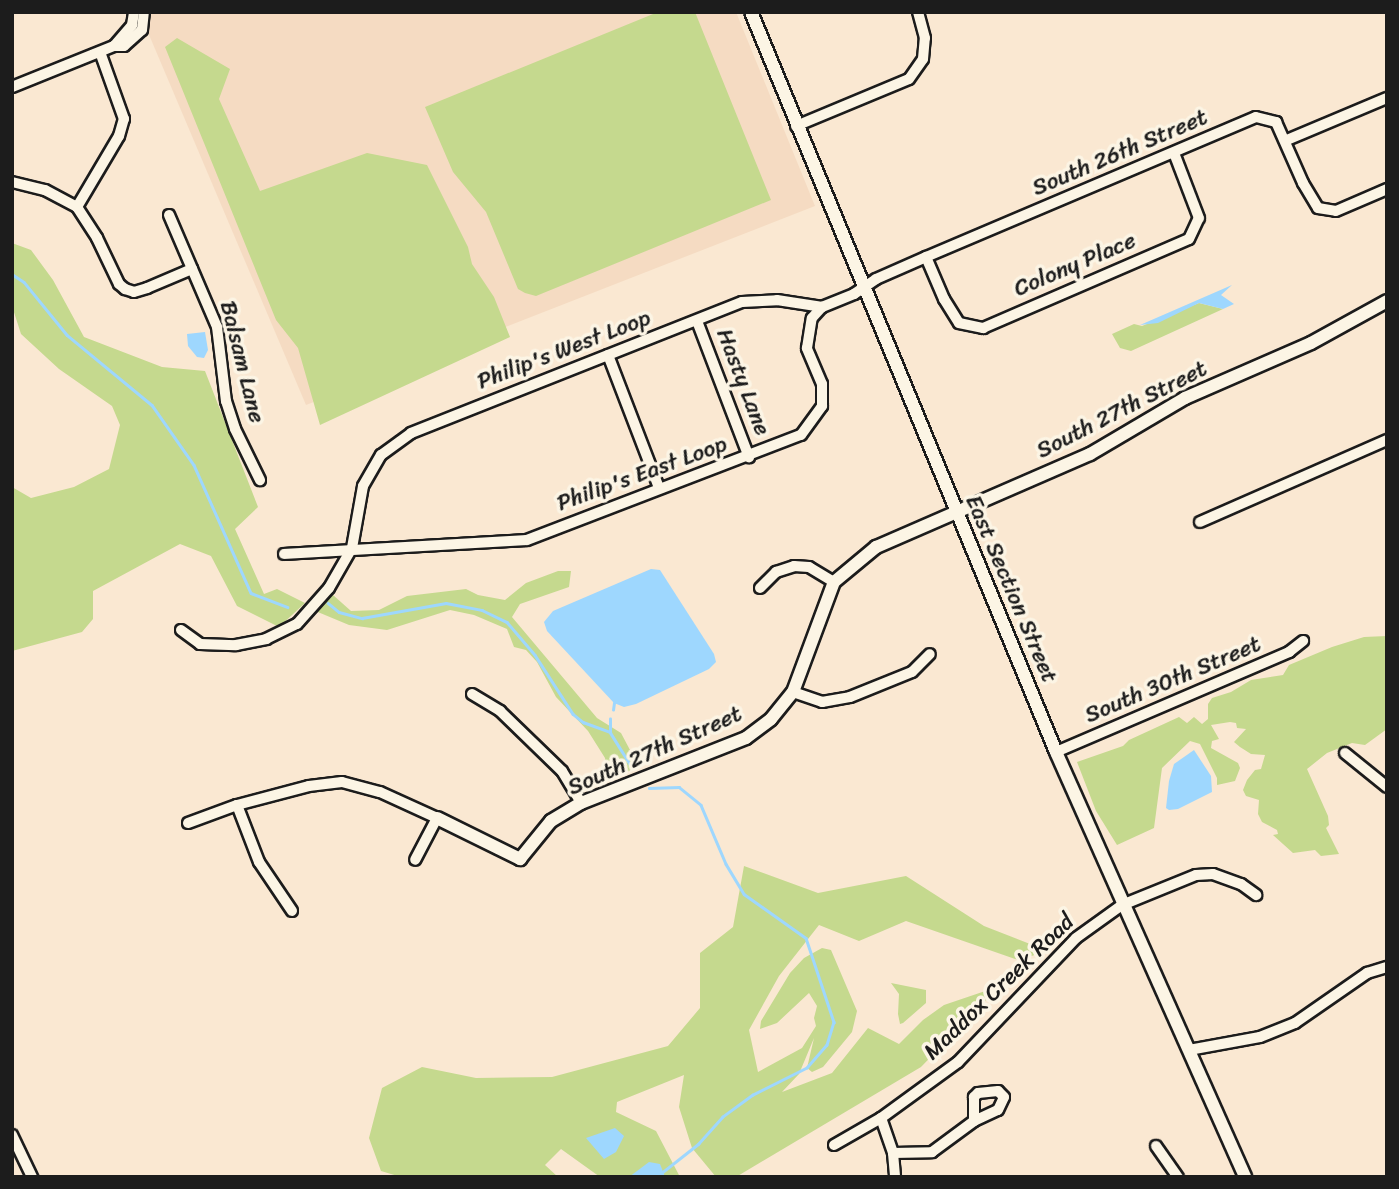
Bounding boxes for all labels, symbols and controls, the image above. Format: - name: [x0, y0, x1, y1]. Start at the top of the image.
- street label: South 26th Street: [1028, 104, 1212, 202]
- street label: Colony Place: [1010, 227, 1140, 303]
- street label: Balsam Lane: [214, 298, 270, 426]
- street label: Philip's West Loop: [473, 304, 655, 396]
- street label: Hasty Lane: [710, 324, 776, 440]
- street label: South 27th Street: [1032, 355, 1212, 465]
- street label: Philip's East Loop: [553, 430, 731, 518]
- street label: East Section Street: [959, 491, 1063, 687]
- street label: South 30th Street: [1081, 630, 1265, 730]
- street label: South 27th Street: [564, 700, 746, 802]
- street label: Maddox Creek Road: [918, 908, 1080, 1066]

